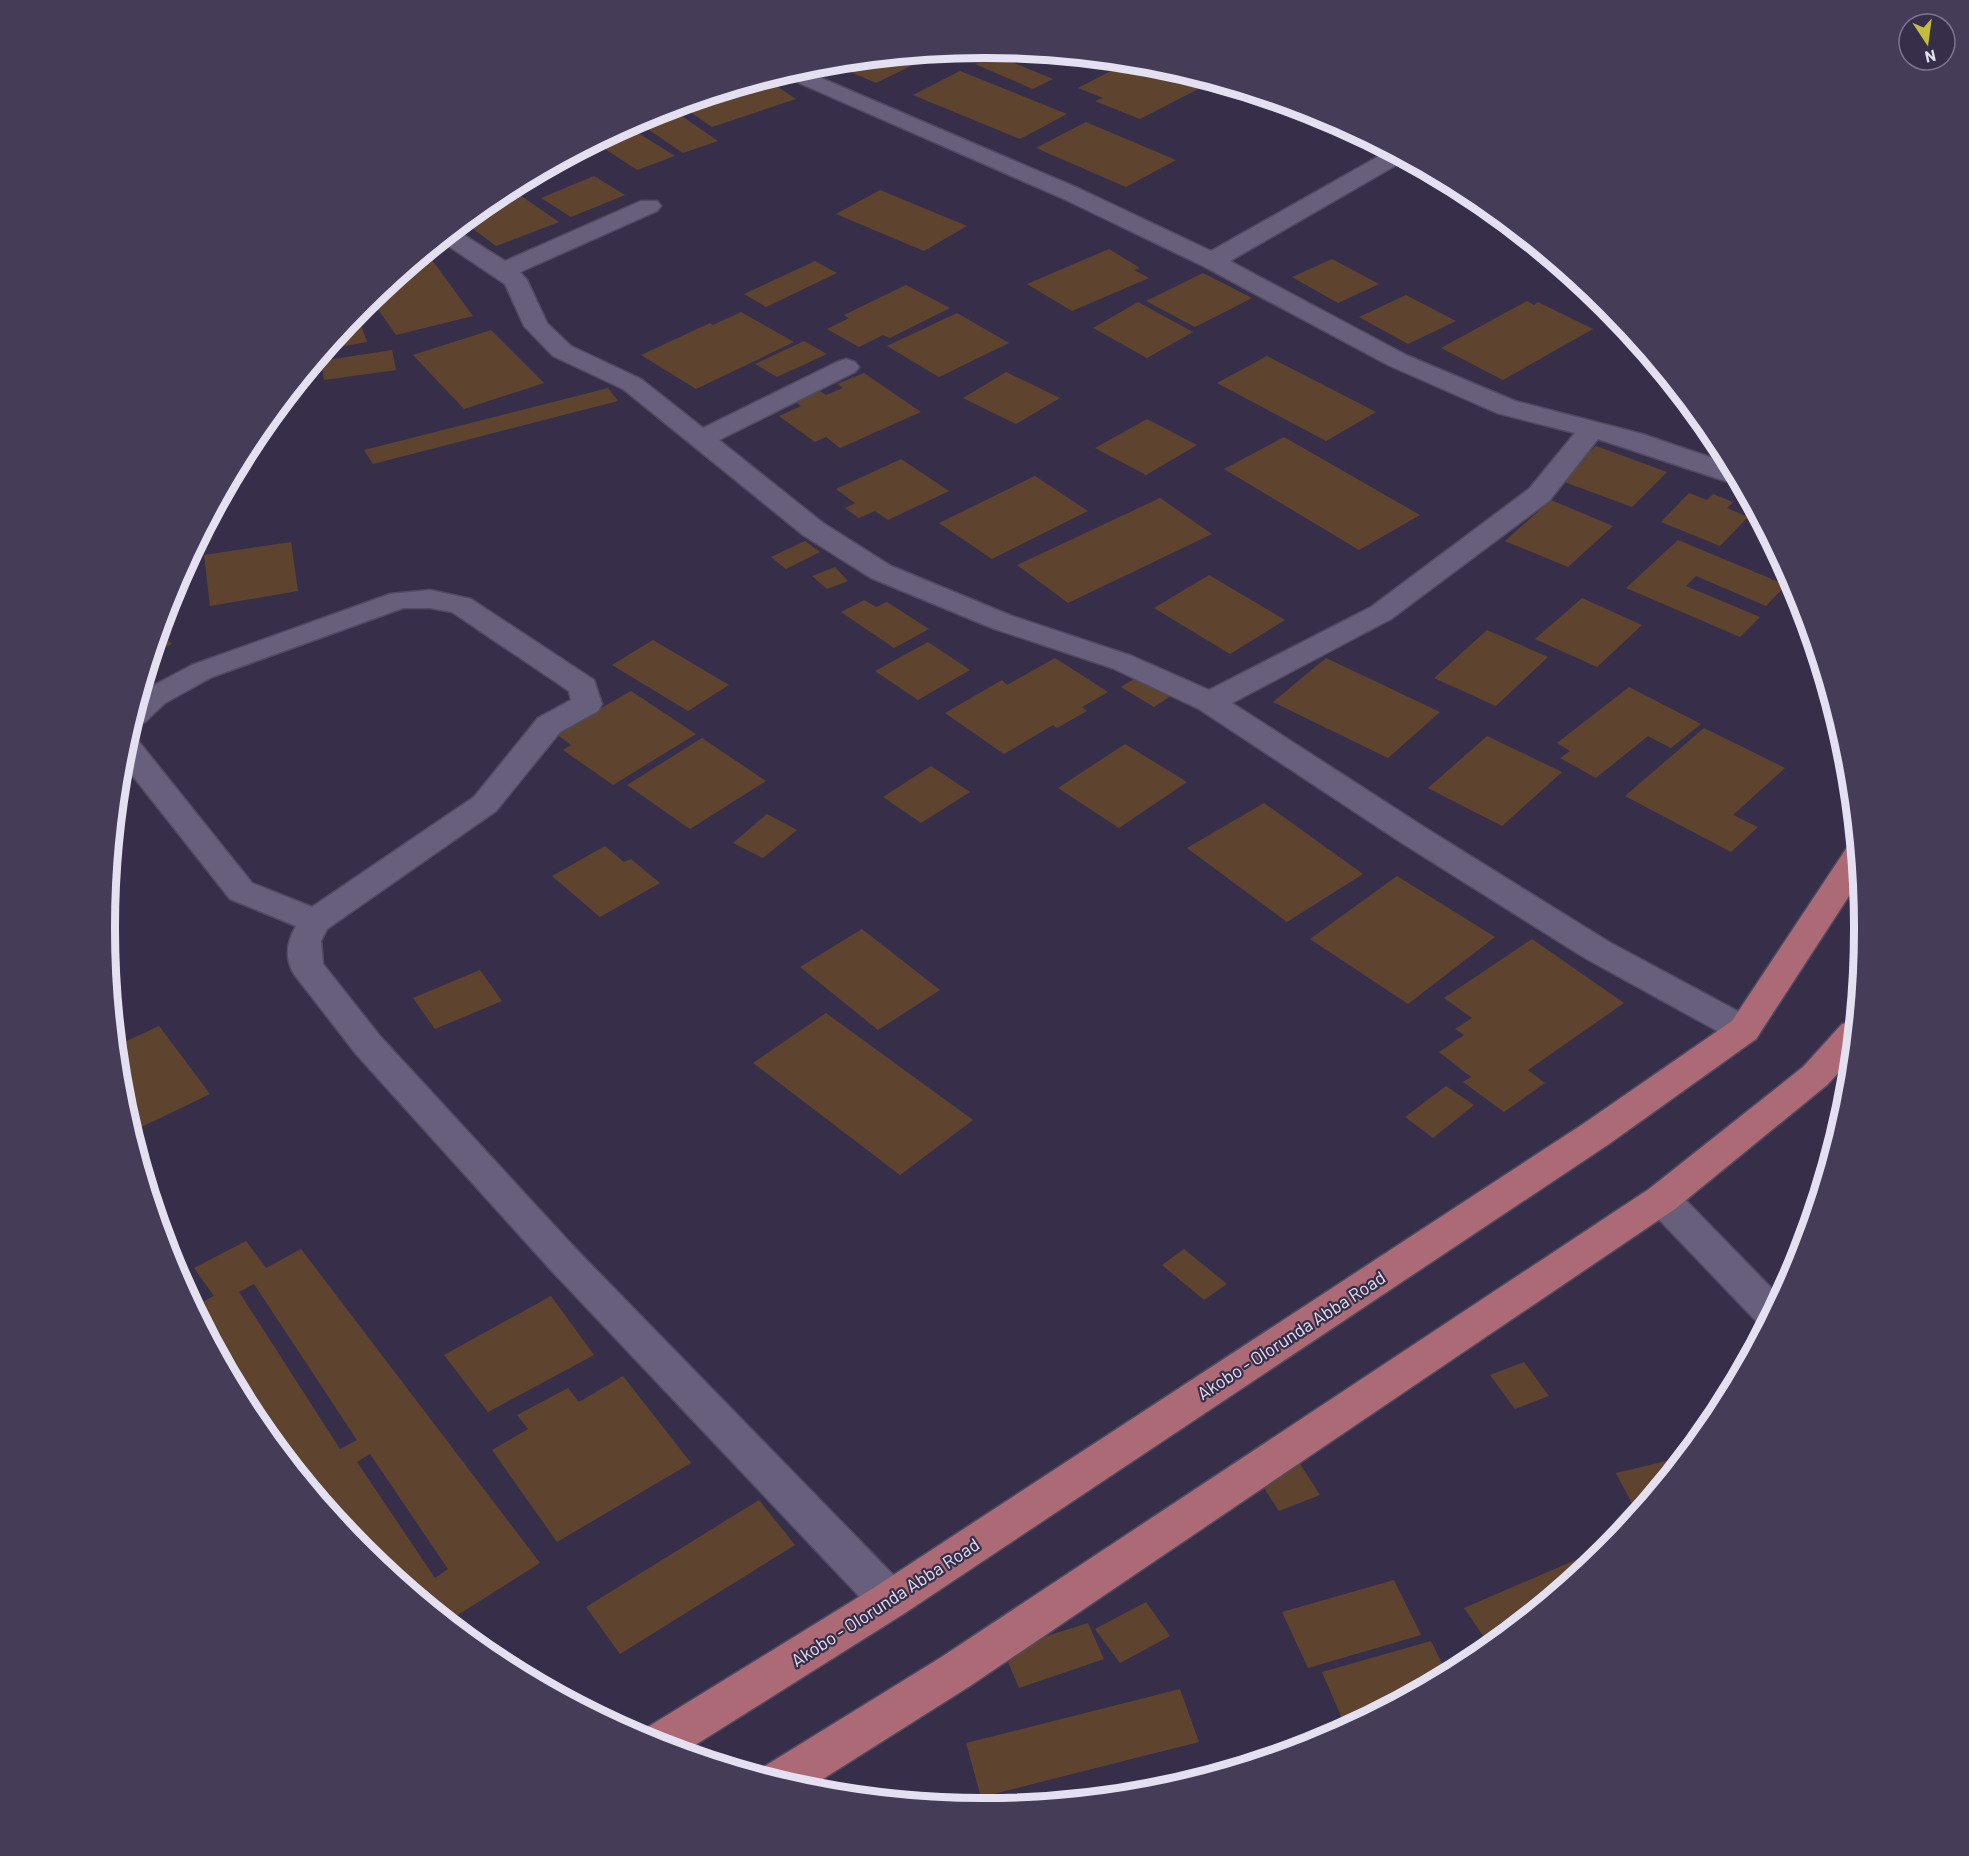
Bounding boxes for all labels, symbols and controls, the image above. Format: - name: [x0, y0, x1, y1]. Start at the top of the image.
- north arrow: [1897, 12, 1957, 72]
- text: N: [1923, 47, 1938, 68]
- street label: Akobo - Olorunda Abba Road: [1193, 1266, 1389, 1404]
- street label: Akobo - Olorunda Abba Road: [787, 1533, 983, 1671]

